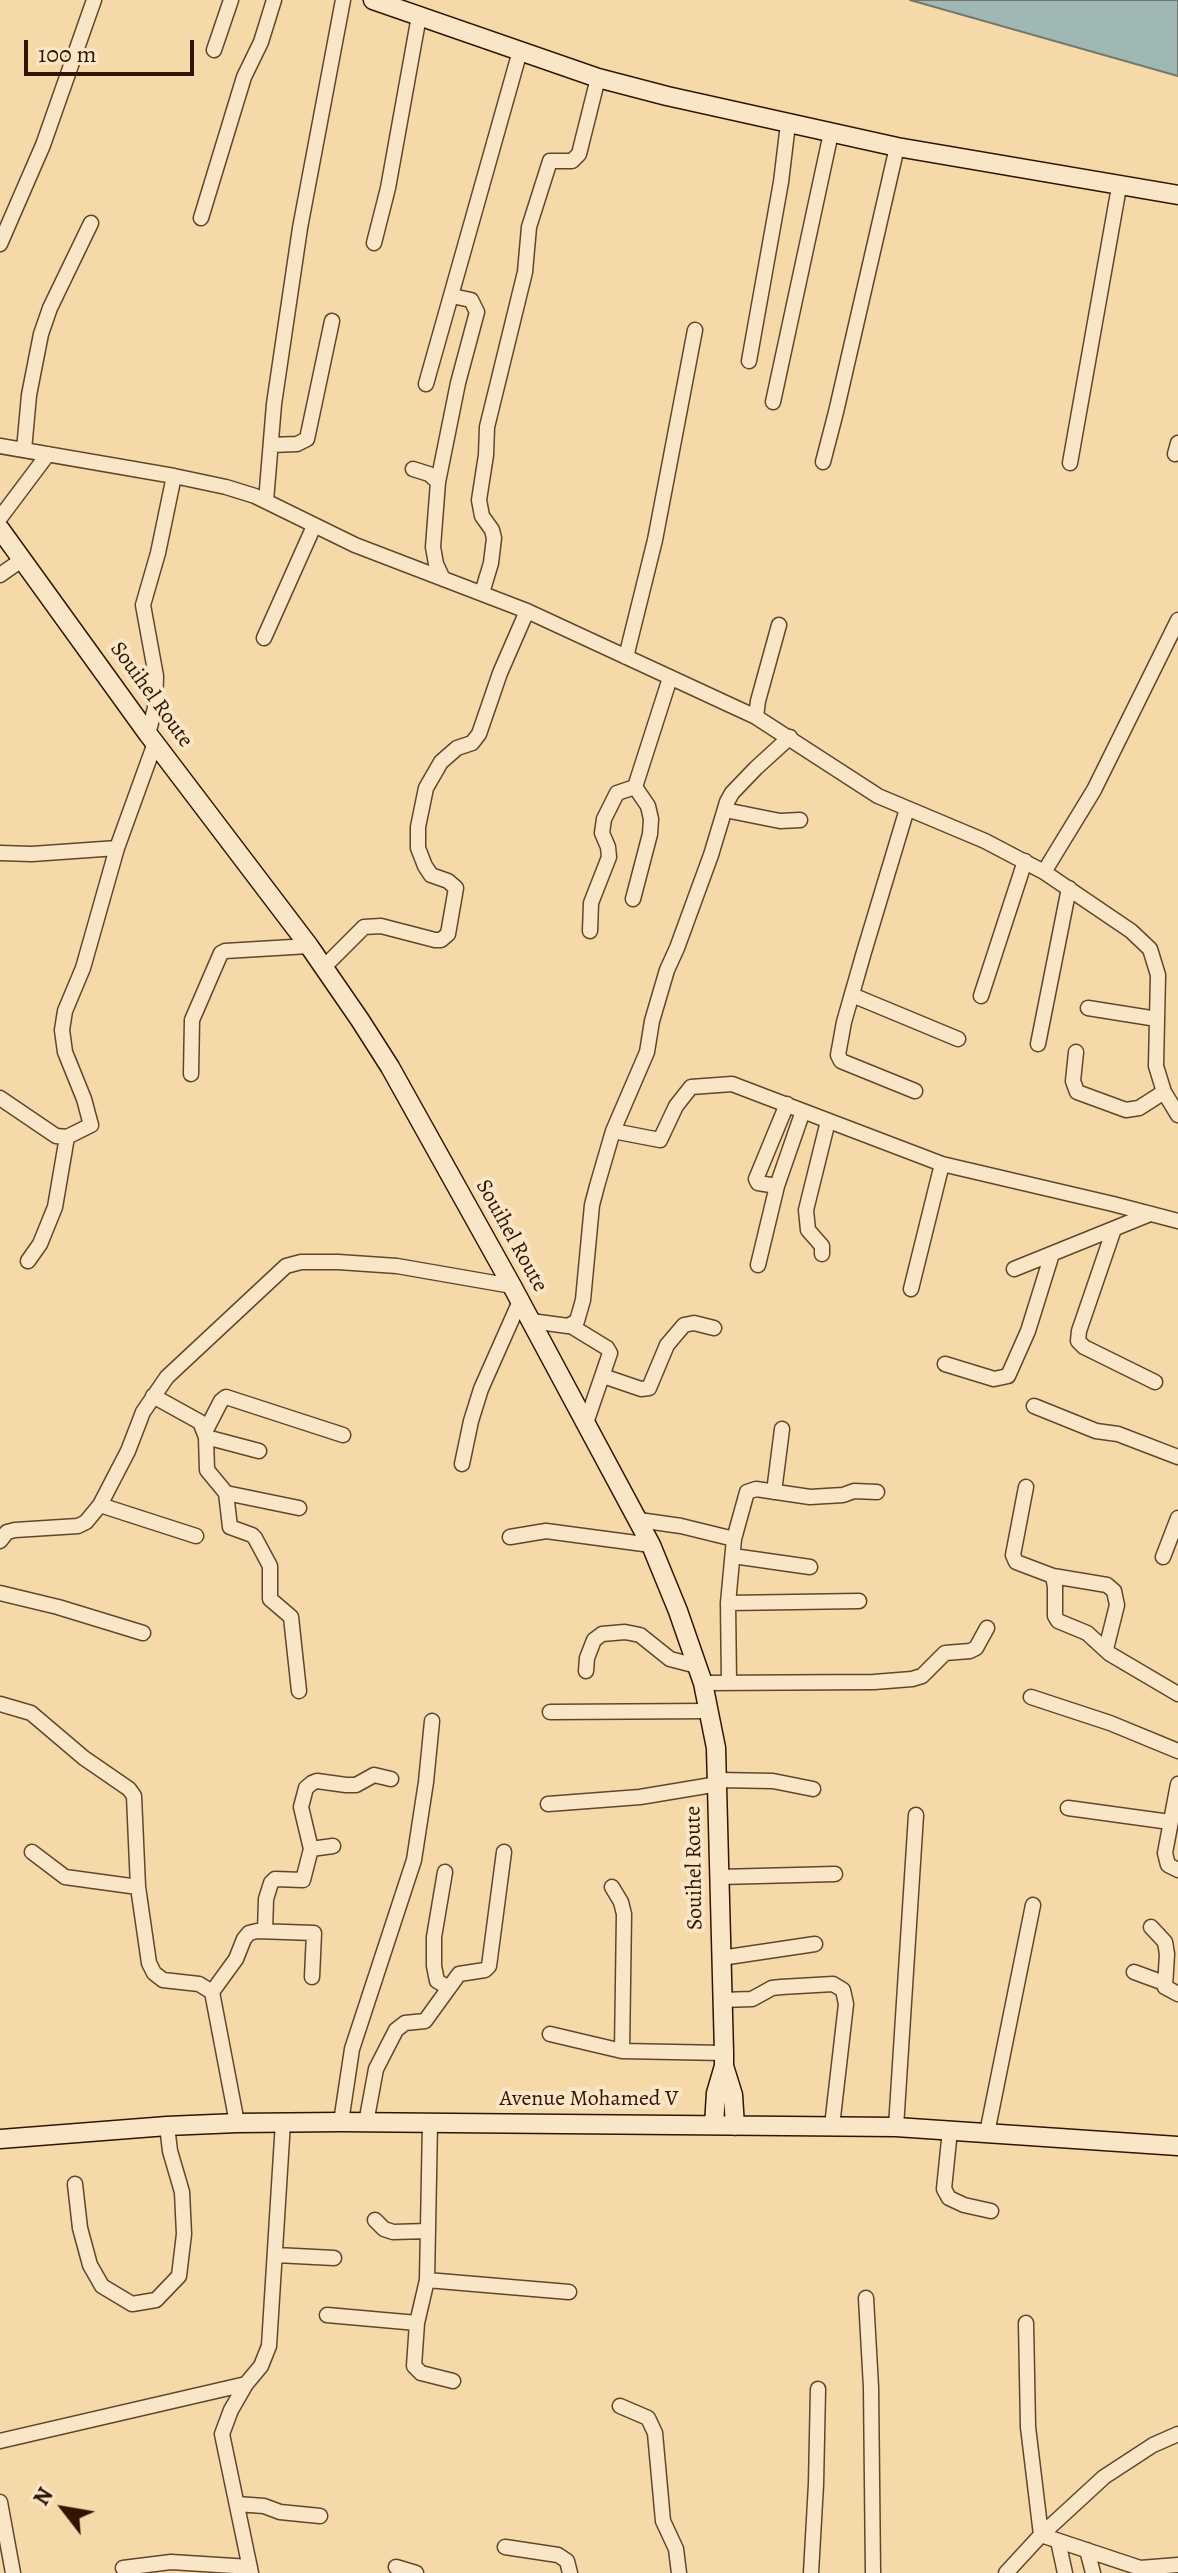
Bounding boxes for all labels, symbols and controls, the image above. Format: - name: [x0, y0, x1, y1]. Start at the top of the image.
- scale bar: [28, 24, 198, 74]
- text: 100 m: [38, 38, 97, 70]
- street label: Souihel Route: [104, 637, 198, 753]
- street label: Souihel Route: [469, 1175, 553, 1297]
- street label: Souihel Route: [681, 1806, 709, 1930]
- street label: Avenue Mohamed V: [500, 2087, 678, 2113]
- north arrow: [24, 2469, 104, 2549]
- text: N: [26, 2482, 60, 2511]

